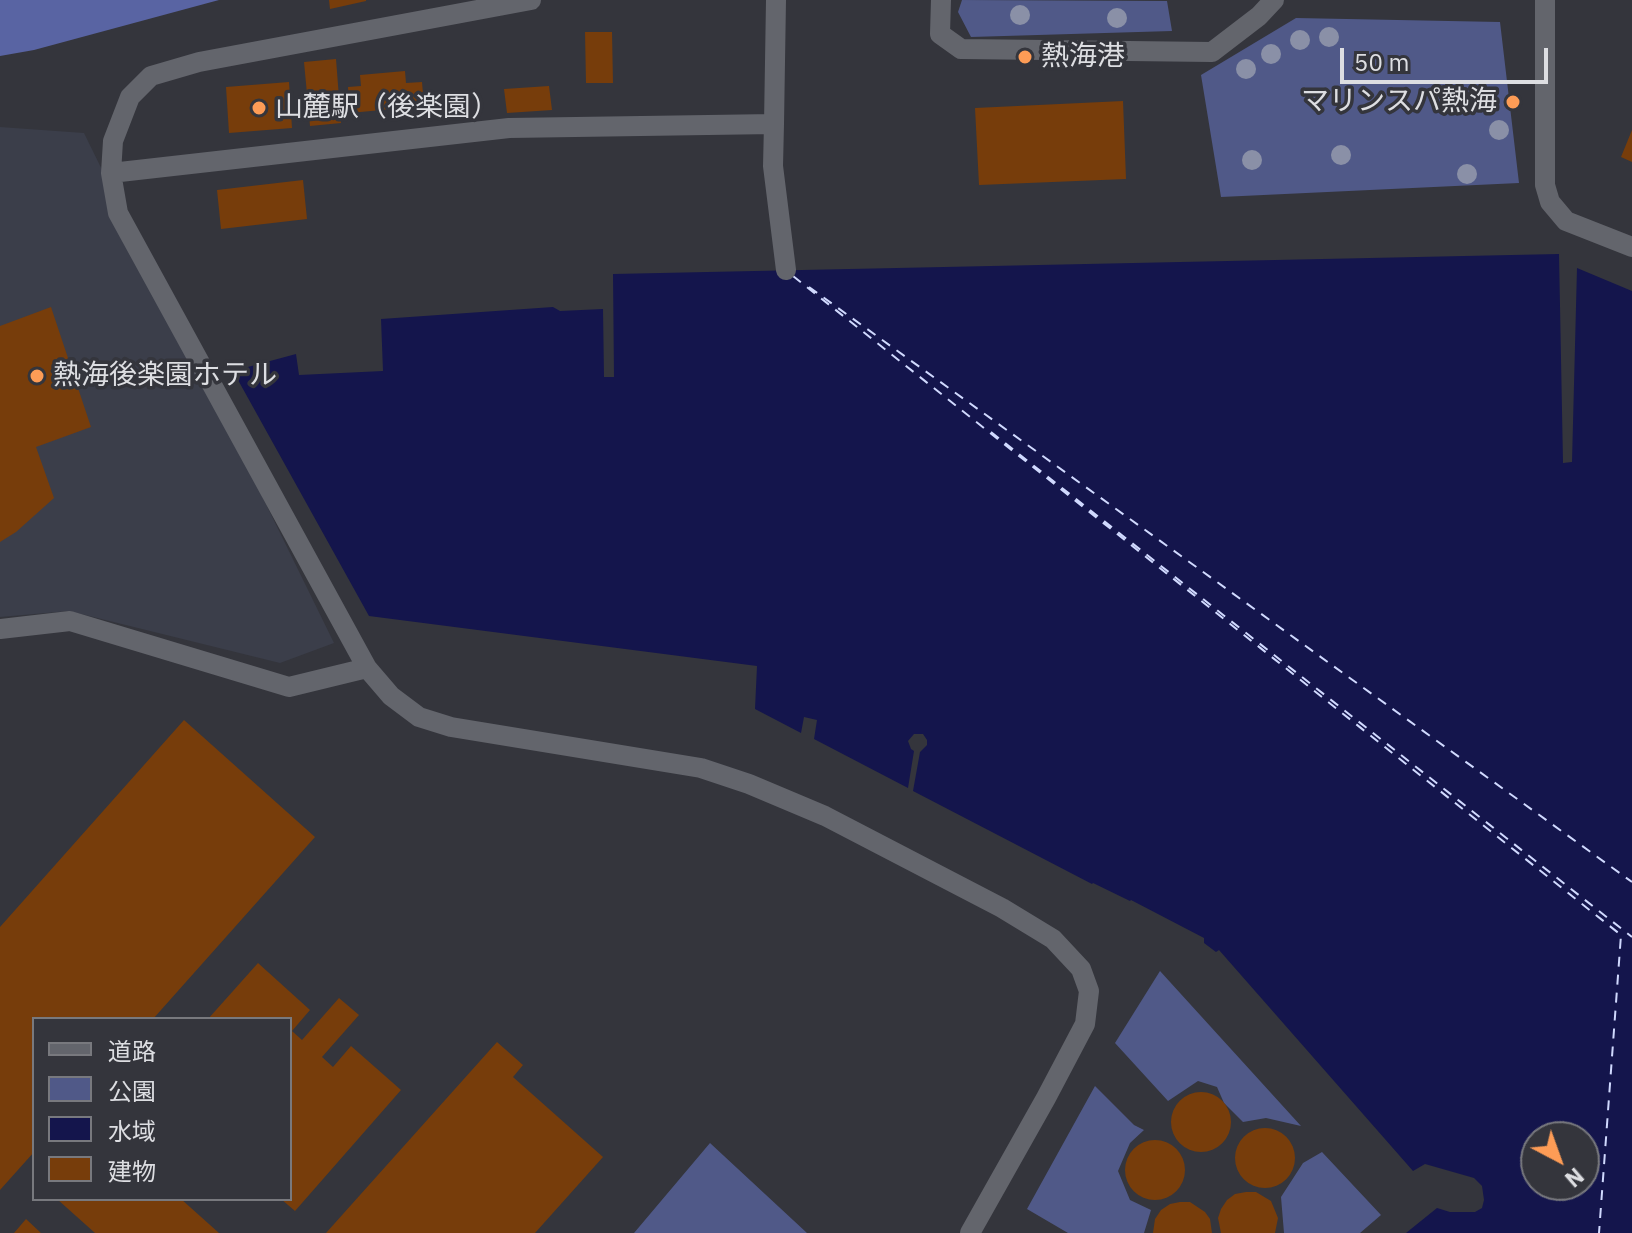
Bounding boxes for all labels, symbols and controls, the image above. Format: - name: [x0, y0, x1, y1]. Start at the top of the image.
- scale bar: [1344, 32, 1552, 82]
- place label: 熱海港: [1041, 40, 1125, 74]
- text: 50 m: [1354, 46, 1409, 78]
- marker: 熱海港: [1016, 48, 1034, 66]
- place label: マリンスパ熱海: [1301, 85, 1497, 119]
- place label: 山麓駅（後楽園）: [275, 91, 499, 125]
- marker: マリンスパ熱海: [1504, 93, 1522, 111]
- marker: 山麓駅（後楽園）: [250, 99, 268, 117]
- place label: 熱海後楽園ホテル: [53, 359, 277, 393]
- marker: 熱海後楽園ホテル: [28, 367, 46, 385]
- legend: [32, 1017, 292, 1201]
- text: 道路: [108, 1035, 156, 1067]
- text: 公園: [108, 1075, 156, 1107]
- text: 水域: [108, 1115, 156, 1147]
- north arrow: [1520, 1121, 1600, 1201]
- text: 建物: [108, 1155, 156, 1187]
- text: N: [1559, 1162, 1590, 1194]

